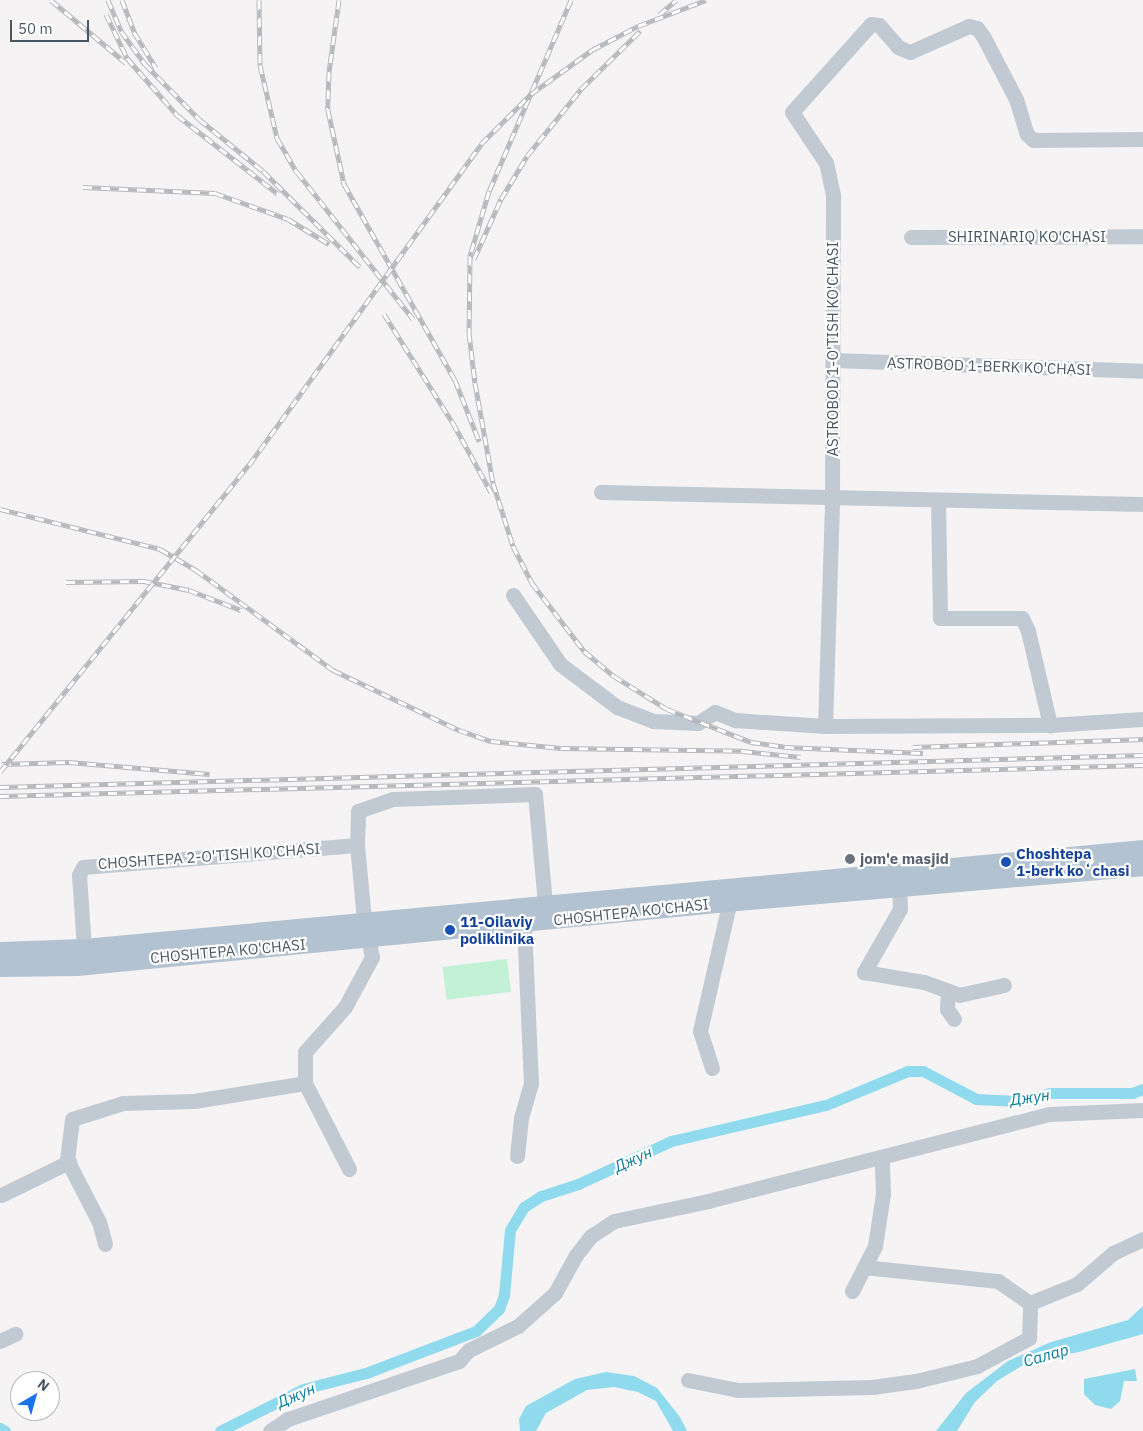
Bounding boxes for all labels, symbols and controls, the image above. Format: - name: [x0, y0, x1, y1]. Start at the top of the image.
- scale bar: [12, 10, 91, 42]
- text: 50 m: [18, 19, 53, 38]
- street label: SHIRINARIQ KO'CHASI: [948, 228, 1106, 246]
- street label: ASTROBOD 1-O'TISH KO'CHASI: [824, 241, 842, 457]
- street label: ASTROBOD 1-BERK KO'CHASI: [887, 353, 1091, 379]
- street label: CHOSHTEPA 2-O'TISH KO'CHASI: [97, 839, 321, 873]
- place label: Choshtepa 1-berk koʻchasi: [1016, 844, 1130, 879]
- place label: jom'e masjid: [860, 850, 949, 868]
- marker: jom'e masjid: [844, 853, 856, 865]
- marker: Choshtepa 1-berk koʻchasi: [1000, 856, 1012, 868]
- street label: CHOSHTEPA KO'CHASI: [552, 895, 710, 929]
- place label: 11-Oilaviy poliklinika: [460, 912, 534, 947]
- marker: 11-Oilaviy poliklinika: [444, 924, 456, 936]
- street label: CHOSHTEPA KO'CHASI: [149, 935, 307, 967]
- water label: Джун: [1009, 1085, 1051, 1109]
- water label: Джун: [611, 1142, 655, 1176]
- water label: Салар: [1021, 1339, 1071, 1371]
- north arrow: [10, 1371, 60, 1421]
- text: N: [34, 1375, 53, 1395]
- water label: Джун: [274, 1378, 318, 1412]

